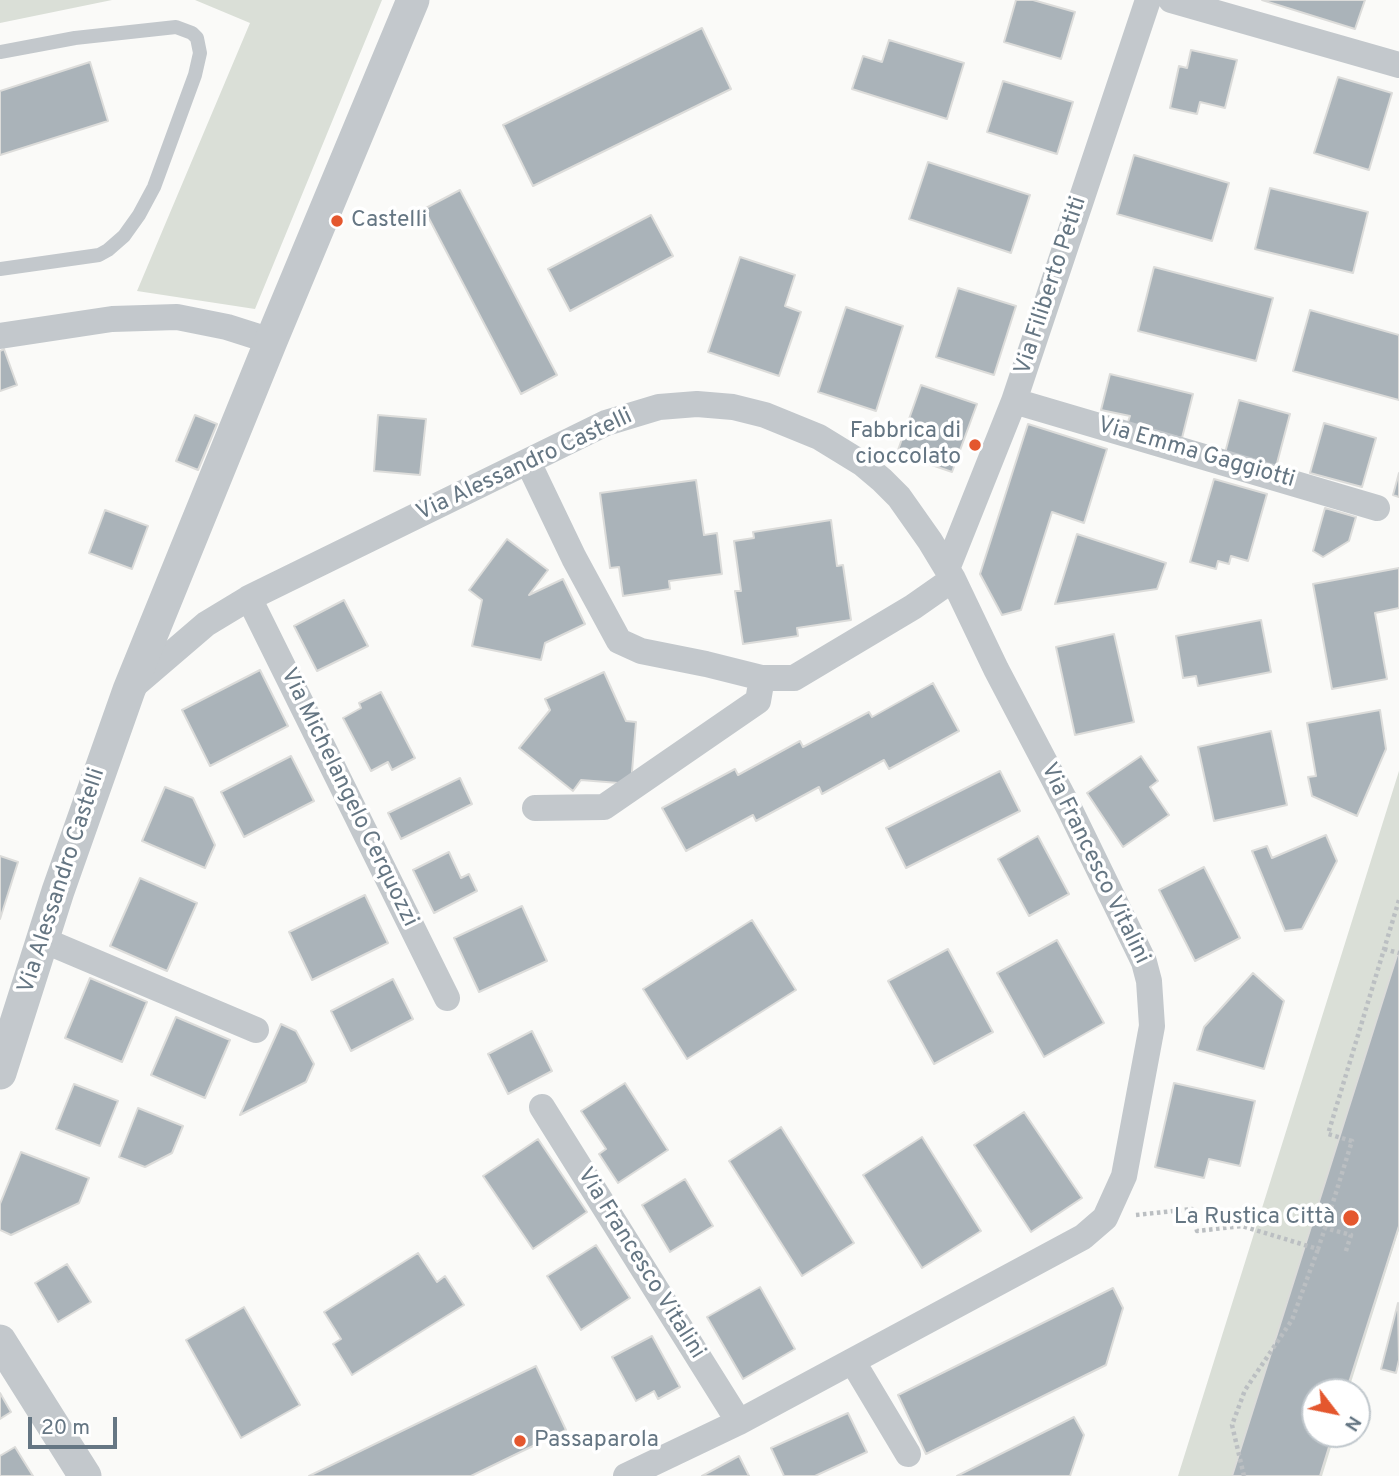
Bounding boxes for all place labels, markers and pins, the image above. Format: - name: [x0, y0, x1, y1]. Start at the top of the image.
- place label: Castelli: [351, 207, 427, 235]
- marker: Castelli: [329, 213, 345, 229]
- place label: Fabbrica di cioccolato: [850, 418, 961, 472]
- marker: Fabbrica di cioccolato: [967, 437, 983, 453]
- place label: La Rustica Città: [1174, 1204, 1335, 1232]
- marker: La Rustica Città: [1341, 1208, 1361, 1228]
- place label: Passaparola: [534, 1427, 659, 1455]
- marker: Passaparola: [512, 1433, 528, 1449]

